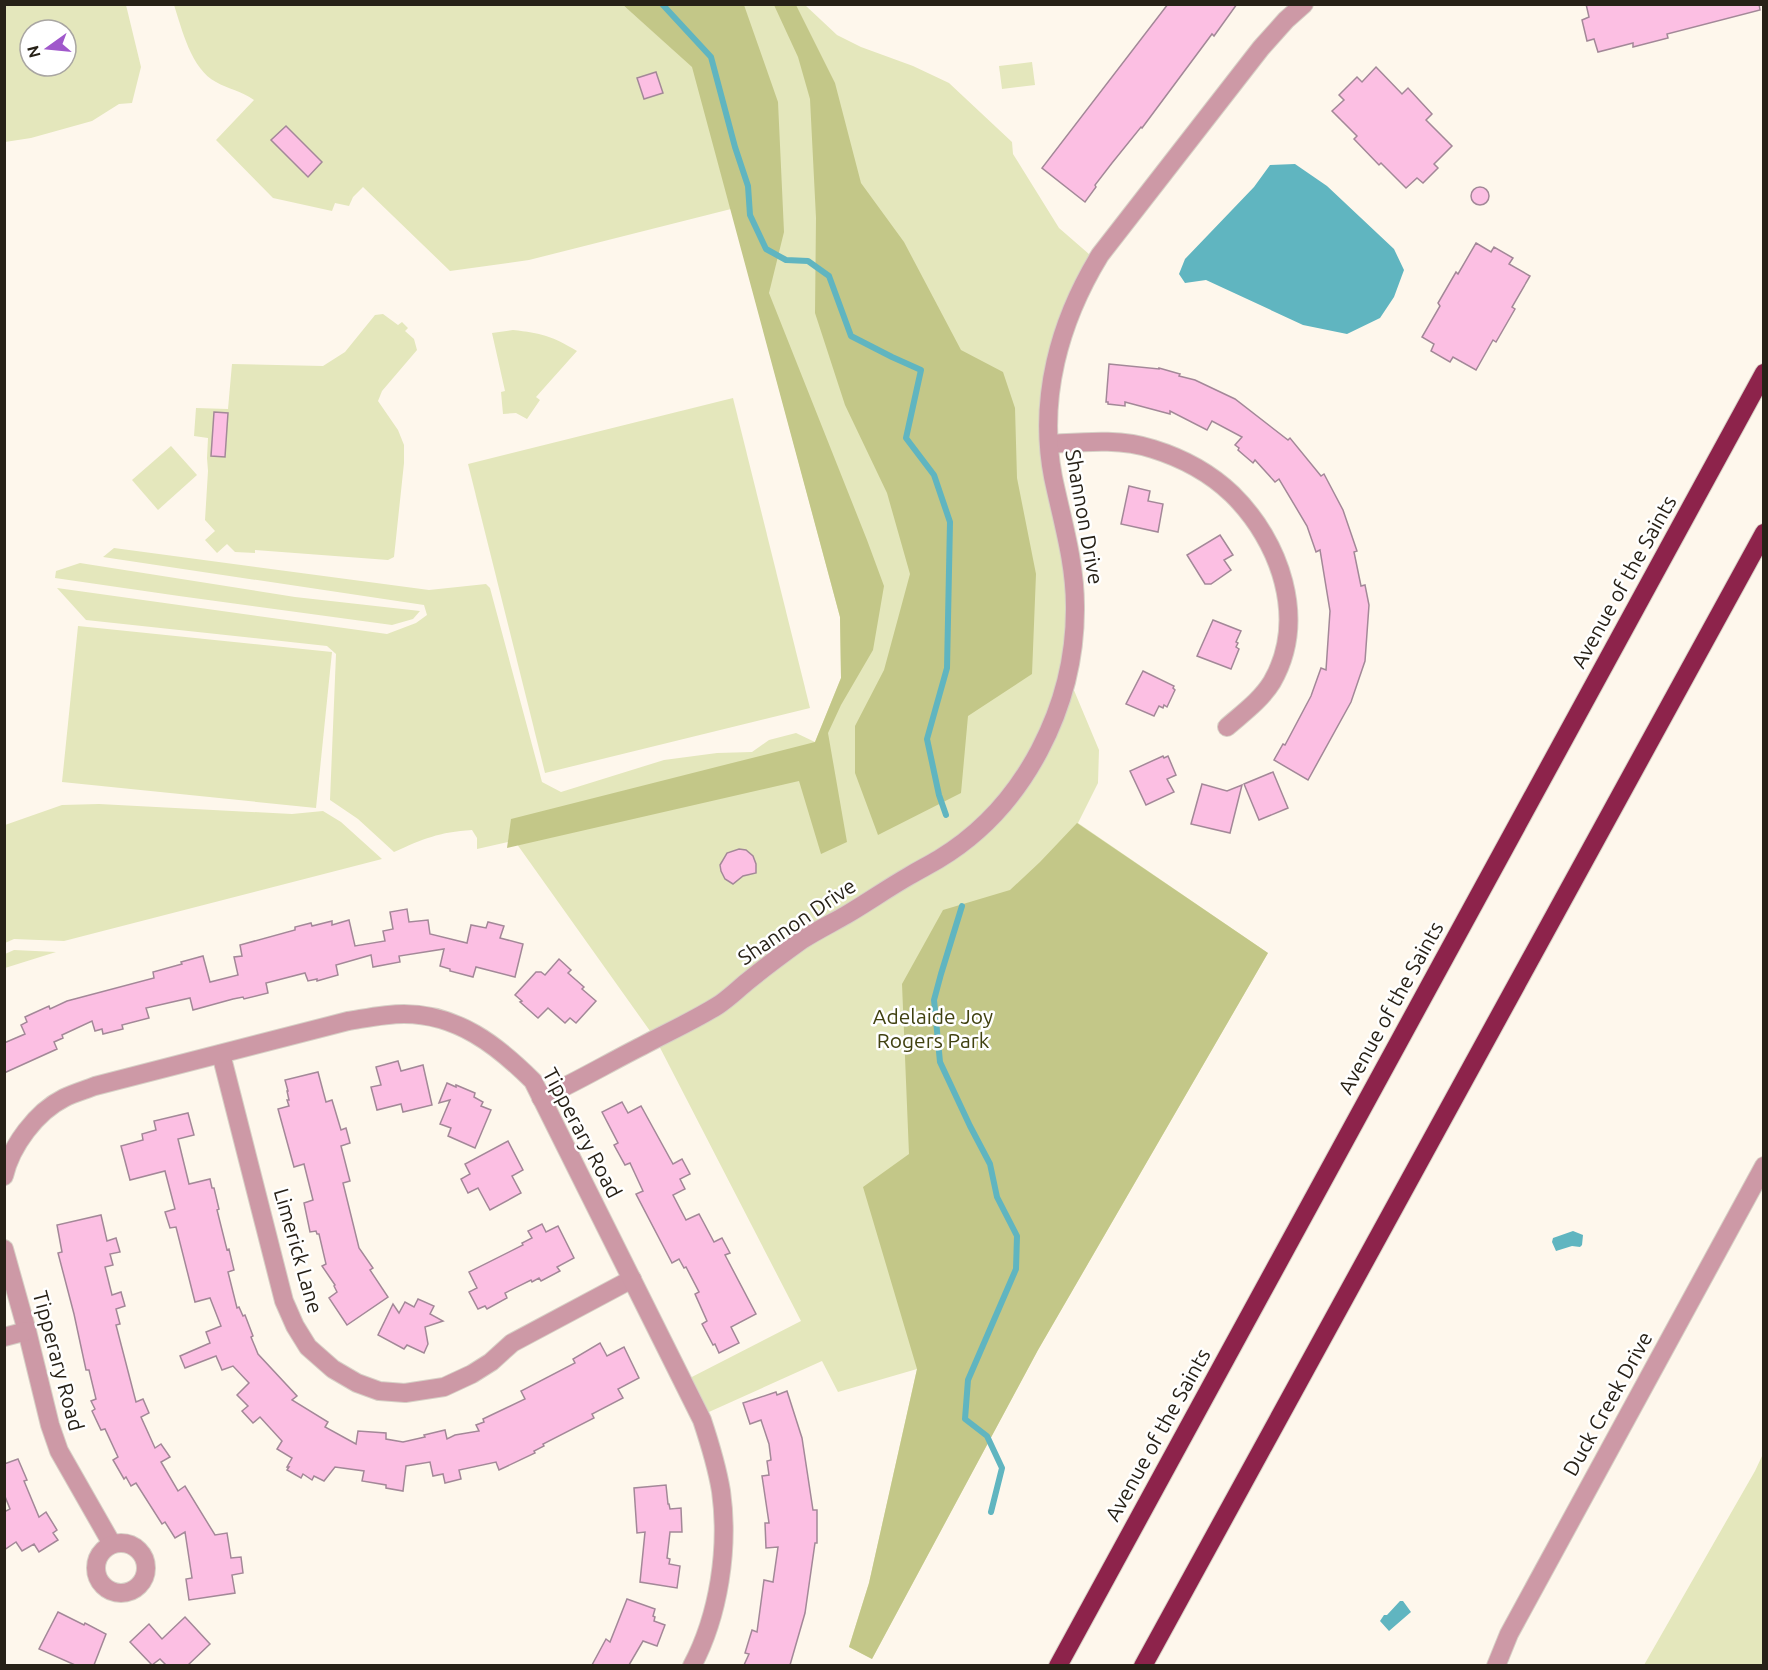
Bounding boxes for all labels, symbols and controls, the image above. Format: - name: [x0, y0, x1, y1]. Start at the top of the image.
- north arrow: [18, 18, 78, 78]
- text: N: [23, 44, 44, 60]
- street label: Shannon Drive: [1061, 448, 1109, 586]
- street label: Avenue of the Saints: [1566, 491, 1681, 672]
- street label: Shannon Drive: [733, 873, 860, 969]
- street label: Avenue of the Saints: [1333, 917, 1448, 1098]
- park label: Adelaide Joy Rogers Park: [873, 1004, 993, 1052]
- street label: Tipperary Road: [539, 1063, 627, 1202]
- street label: Limerick Lane: [270, 1185, 328, 1316]
- street label: Tipperary Road: [29, 1288, 89, 1433]
- street label: Duck Creek Drive: [1558, 1327, 1657, 1480]
- street label: Avenue of the Saints: [1100, 1344, 1215, 1525]

